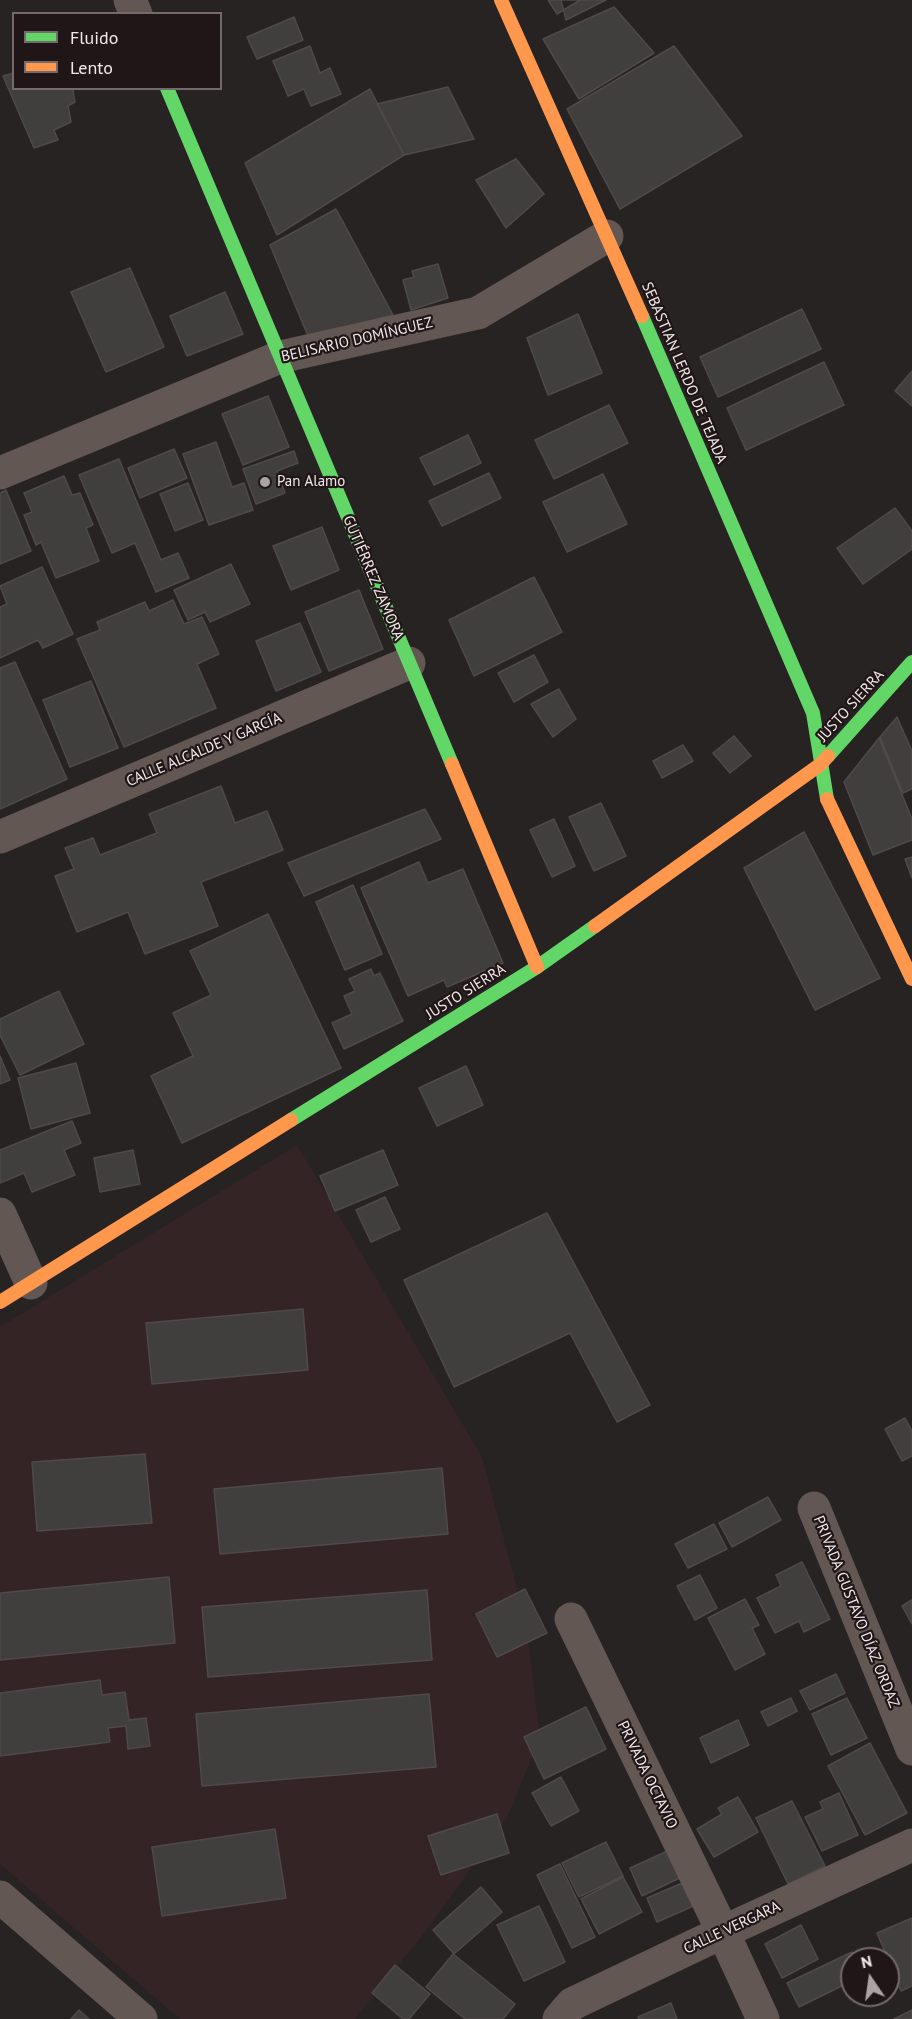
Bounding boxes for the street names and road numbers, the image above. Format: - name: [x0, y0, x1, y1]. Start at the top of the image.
- street label: SEBASTIAN LERDO DE TEJADA: [638, 280, 730, 466]
- street label: BELISARIO DOMÍNGUEZ: [280, 314, 434, 366]
- street label: GUTIÉRREZ ZAMORA: [339, 513, 407, 643]
- street label: JUSTO SIERRA: [814, 666, 888, 746]
- street label: CALLE ALCALDE Y GARCÍA: [124, 709, 284, 791]
- street label: JUSTO SIERRA: [423, 960, 509, 1024]
- street label: PRIVADA GUSTAVO DÍAZ ORDAZ: [809, 1513, 903, 1711]
- street label: PRIVADA OCTAVIO: [613, 1718, 681, 1832]
- street label: CALLE VERGARA: [681, 1898, 783, 1958]

